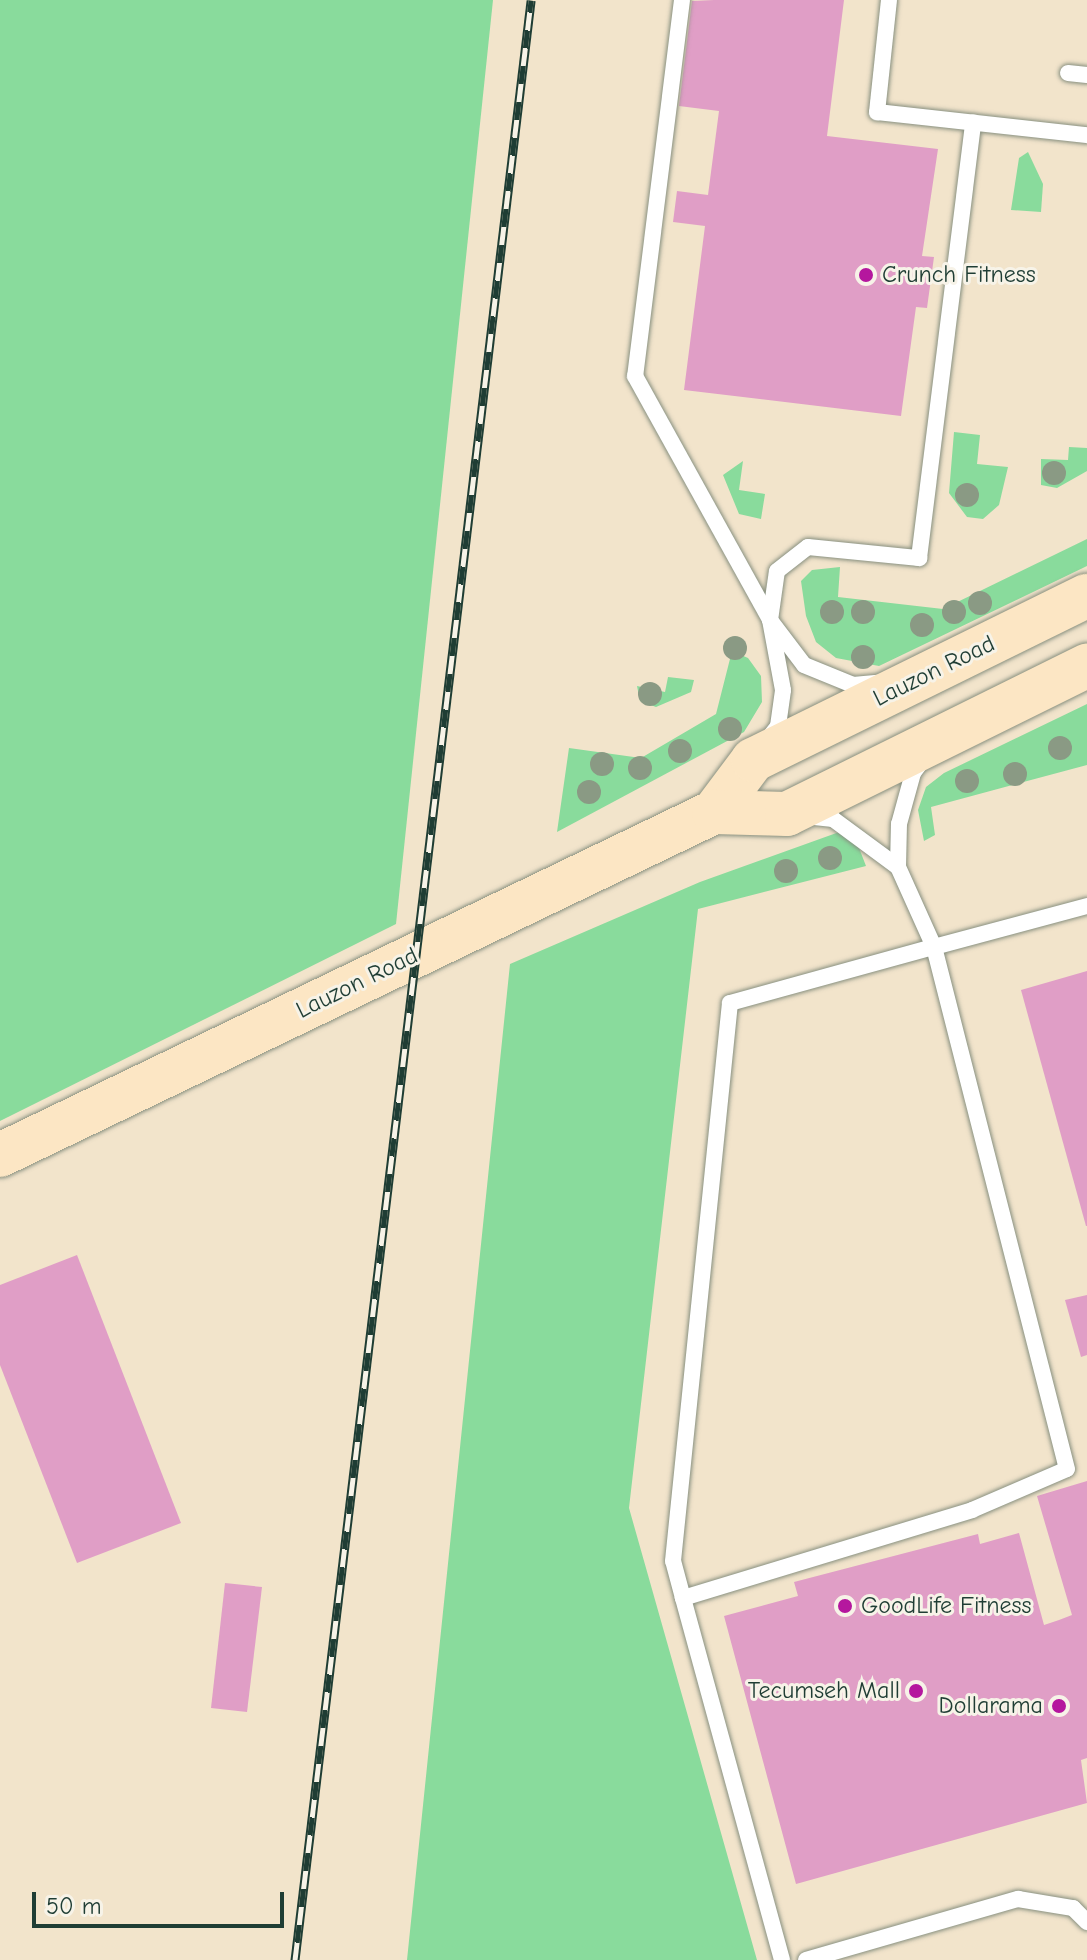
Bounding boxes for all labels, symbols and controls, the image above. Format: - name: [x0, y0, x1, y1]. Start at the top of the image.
- place label: Crunch Fitness: [882, 261, 1036, 289]
- marker: Crunch Fitness: [857, 266, 875, 284]
- street label: Lauzon Road: [868, 629, 1000, 713]
- street label: Lauzon Road: [291, 941, 423, 1025]
- place label: GoodLife Fitness: [861, 1592, 1031, 1620]
- marker: GoodLife Fitness: [836, 1597, 854, 1615]
- place label: Tecumseh Mall: [748, 1677, 900, 1705]
- marker: Tecumseh Mall: [907, 1682, 925, 1700]
- place label: Dollarama: [939, 1692, 1043, 1720]
- marker: Dollarama: [1050, 1697, 1068, 1715]
- scale bar: [36, 1876, 288, 1926]
- text: 50 m: [46, 1892, 102, 1920]

